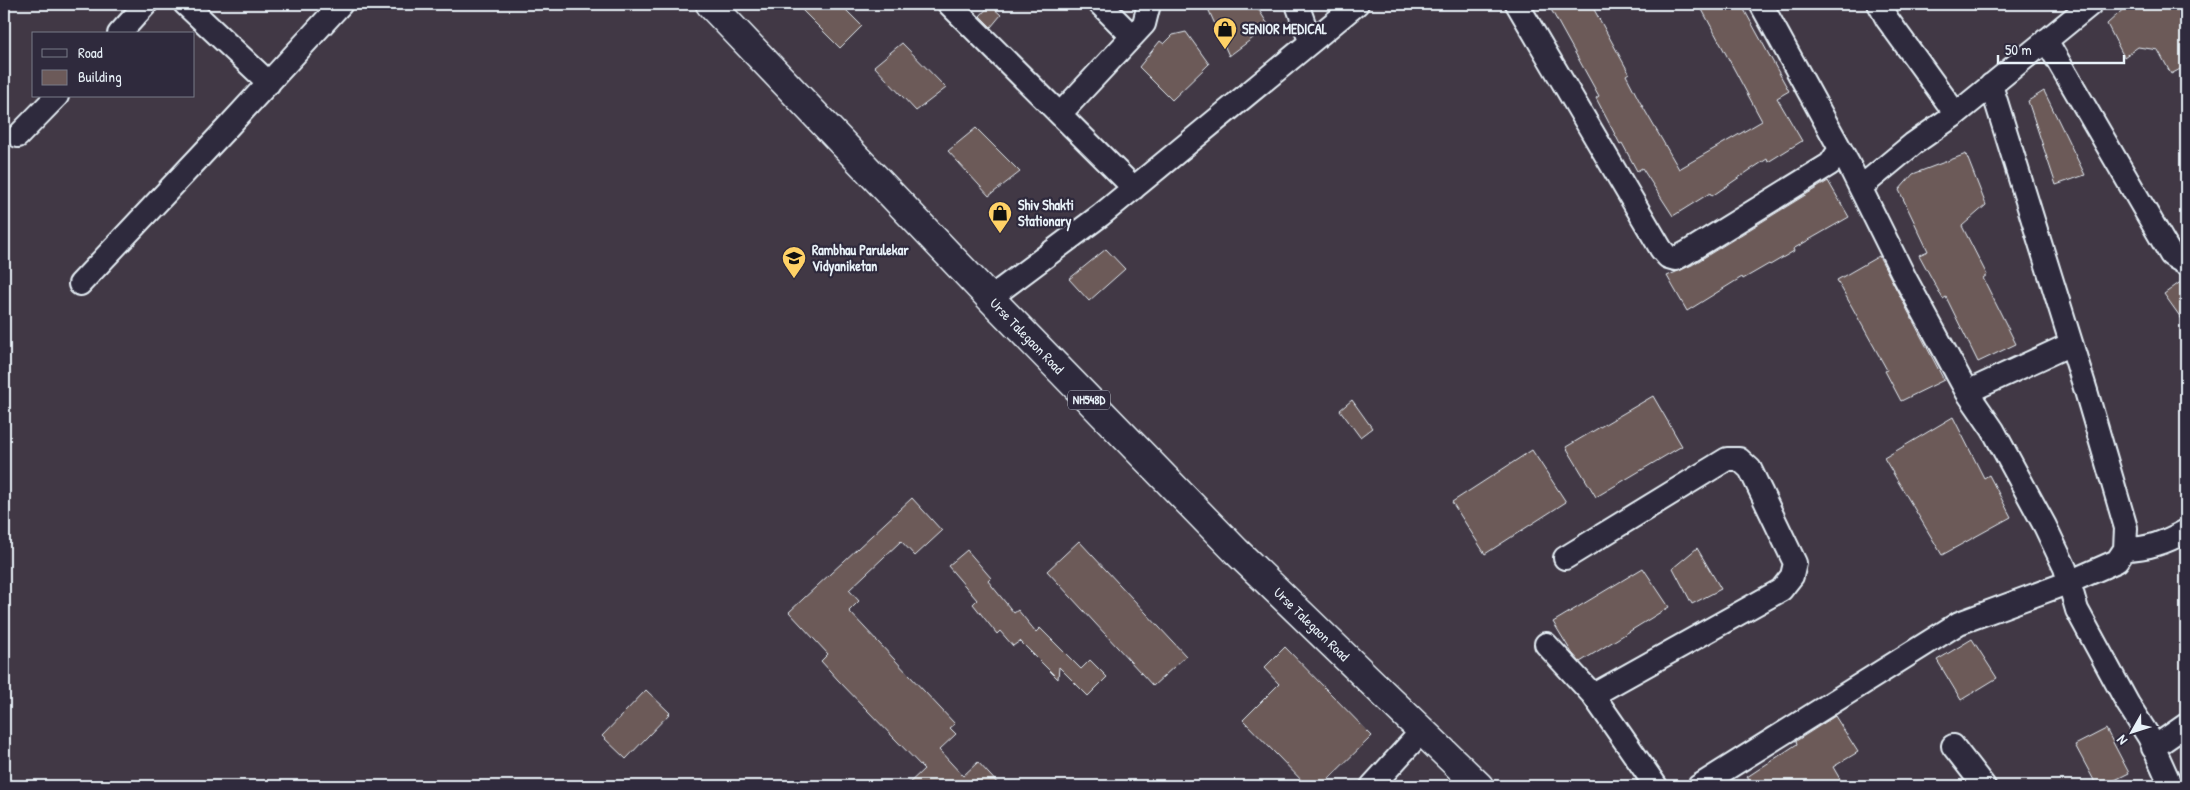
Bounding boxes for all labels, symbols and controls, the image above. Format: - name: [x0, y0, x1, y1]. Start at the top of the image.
- shop icon: SENIOR MEDICAL: [1212, 16, 1238, 50]
- place label: SENIOR MEDICAL: [1242, 19, 1328, 38]
- legend: [32, 32, 195, 98]
- scale bar: [1998, 32, 2124, 64]
- text: 50 m: [2005, 39, 2032, 60]
- text: Road: [78, 42, 103, 63]
- text: Building: [78, 66, 122, 87]
- place label: Shiv Shakti Stationary: [1018, 195, 1074, 232]
- shop icon: Shiv Shakti Stationary: [987, 200, 1013, 234]
- place label: Rambhau Parulekar Vidyaniketan: [812, 240, 909, 277]
- school or university icon: Rambhau Parulekar Vidyaniketan: [781, 245, 807, 279]
- street label: Urse Talegaon Road: [986, 294, 1069, 378]
- road number: NH548D: [1068, 390, 1110, 410]
- street label: Urse Talegaon Road: [1270, 583, 1354, 665]
- north arrow: [2108, 708, 2158, 758]
- text: N: [2111, 731, 2131, 749]

